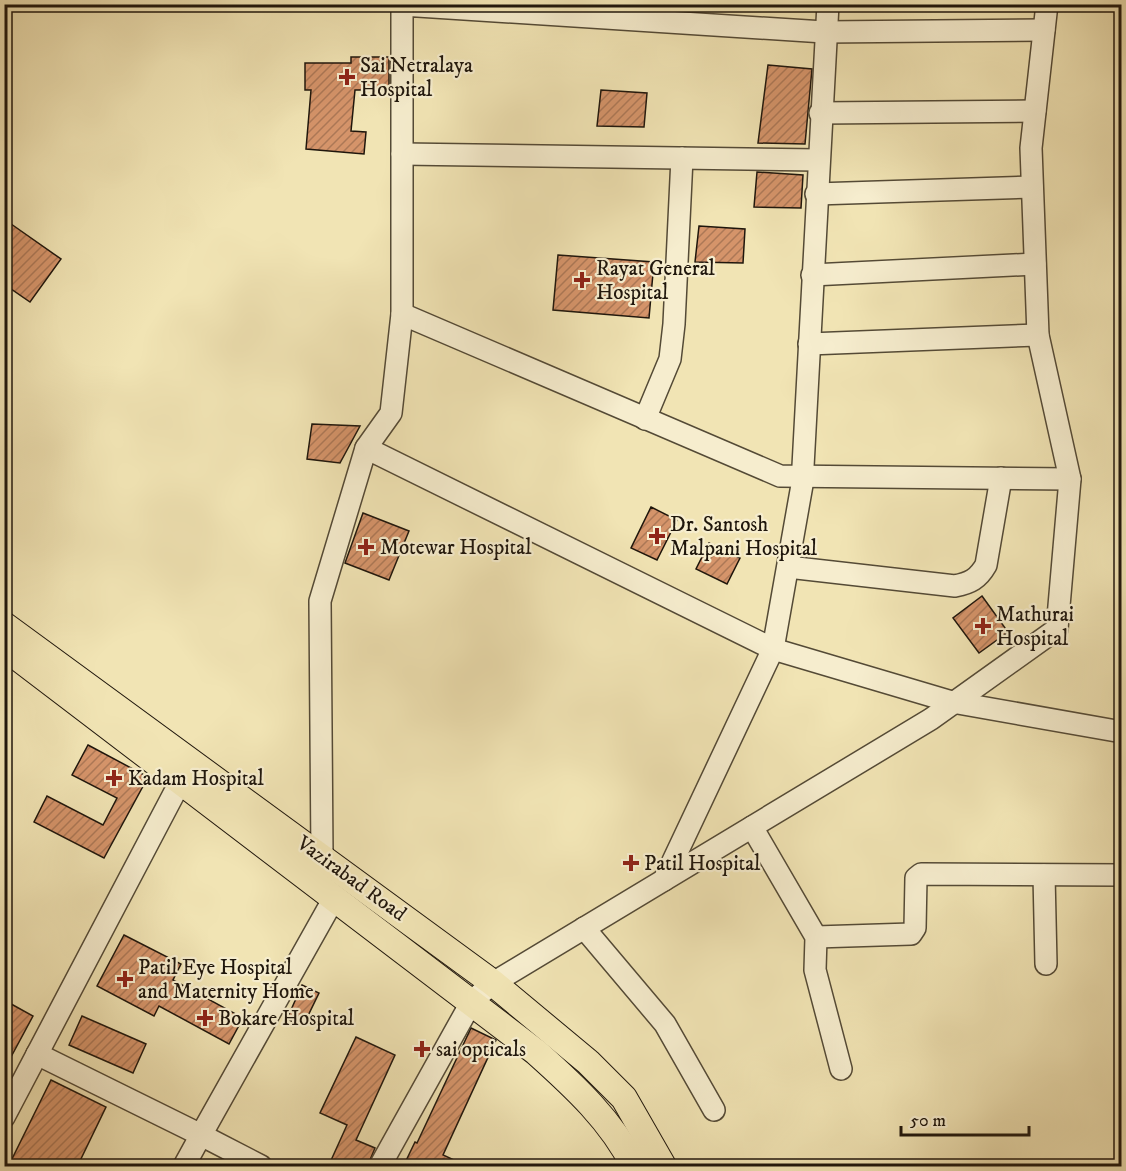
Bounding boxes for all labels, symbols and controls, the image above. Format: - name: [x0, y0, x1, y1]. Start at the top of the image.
- place label: Sai Netralaya Hospital: [360, 53, 473, 103]
- marker: Sai Netralaya Hospital: [338, 68, 356, 86]
- place label: Rayat General Hospital: [596, 256, 716, 306]
- marker: Rayat General Hospital: [573, 271, 591, 289]
- place label: Dr. Santosh Malpani Hospital: [670, 512, 818, 562]
- marker: Dr. Santosh Malpani Hospital: [648, 527, 666, 545]
- place label: Motewar Hospital: [380, 535, 532, 561]
- marker: Motewar Hospital: [357, 538, 375, 556]
- place label: Mathurai Hospital: [996, 602, 1074, 652]
- marker: Mathurai Hospital: [974, 617, 992, 635]
- place label: Kadam Hospital: [128, 766, 264, 792]
- marker: Kadam Hospital: [105, 769, 123, 787]
- street label: Vazirabad Road: [291, 830, 412, 928]
- place label: Patil Hospital: [644, 851, 761, 877]
- marker: Patil Hospital: [622, 854, 640, 872]
- place label: Patil Eye Hospital and Maternity Home: [138, 955, 314, 1005]
- marker: Patil Eye Hospital and Maternity Home: [116, 970, 134, 988]
- place label: Bokare Hospital: [218, 1006, 355, 1032]
- marker: Bokare Hospital: [196, 1009, 214, 1027]
- place label: sai opticals: [436, 1037, 526, 1063]
- marker: sai opticals: [413, 1040, 431, 1058]
- scale bar: [901, 1099, 1028, 1137]
- text: 50 m: [910, 1110, 946, 1132]

